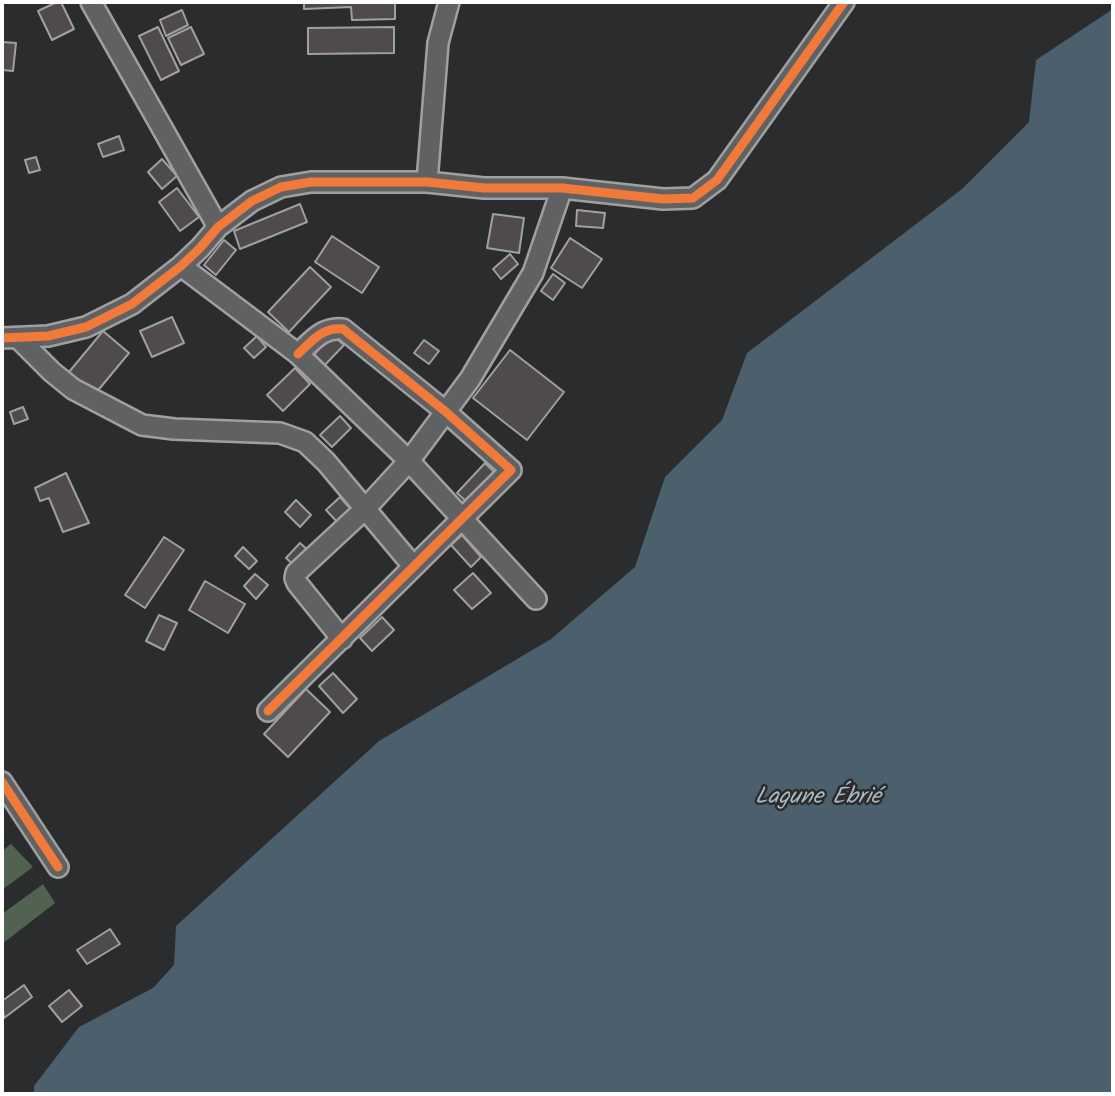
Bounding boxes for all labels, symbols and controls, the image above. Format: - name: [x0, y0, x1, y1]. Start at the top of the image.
- water label: Lagune Ébrié: [755, 785, 881, 813]

